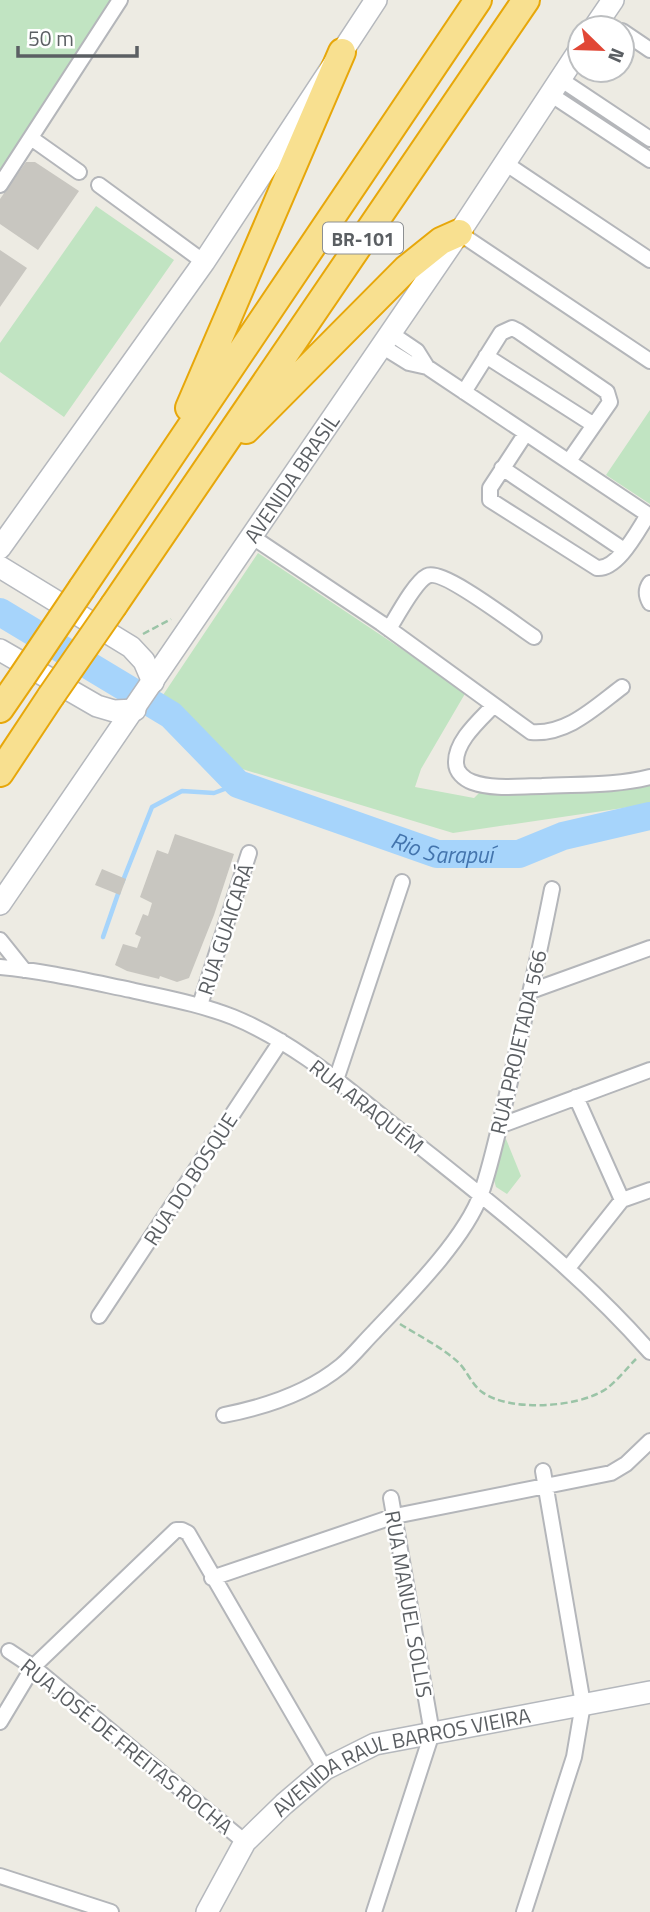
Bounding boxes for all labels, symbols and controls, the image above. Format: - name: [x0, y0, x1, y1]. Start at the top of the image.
- scale bar: [18, 14, 136, 58]
- north arrow: [566, 14, 636, 84]
- text: 50 m: [28, 22, 74, 54]
- text: N: [601, 44, 633, 68]
- road number: BR-101: [323, 222, 403, 254]
- street label: AVENIDA BRASIL: [236, 407, 347, 549]
- water label: Rio Sarapuí: [386, 822, 498, 872]
- street label: RUA GUAICARÁ: [189, 859, 261, 999]
- street label: RUA PROJETADA 566: [481, 947, 555, 1137]
- street label: RUA ARAQUÉM: [303, 1051, 431, 1161]
- street label: RUA DO BOSQUE: [135, 1106, 245, 1252]
- street label: RUA MANUEL SOLLIS: [377, 1508, 441, 1700]
- street label: RUA JOSÉ DE FREITAS ROCHA: [14, 1650, 240, 1842]
- street label: AVENIDA RAUL BARROS VIEIRA: [264, 1699, 534, 1824]

